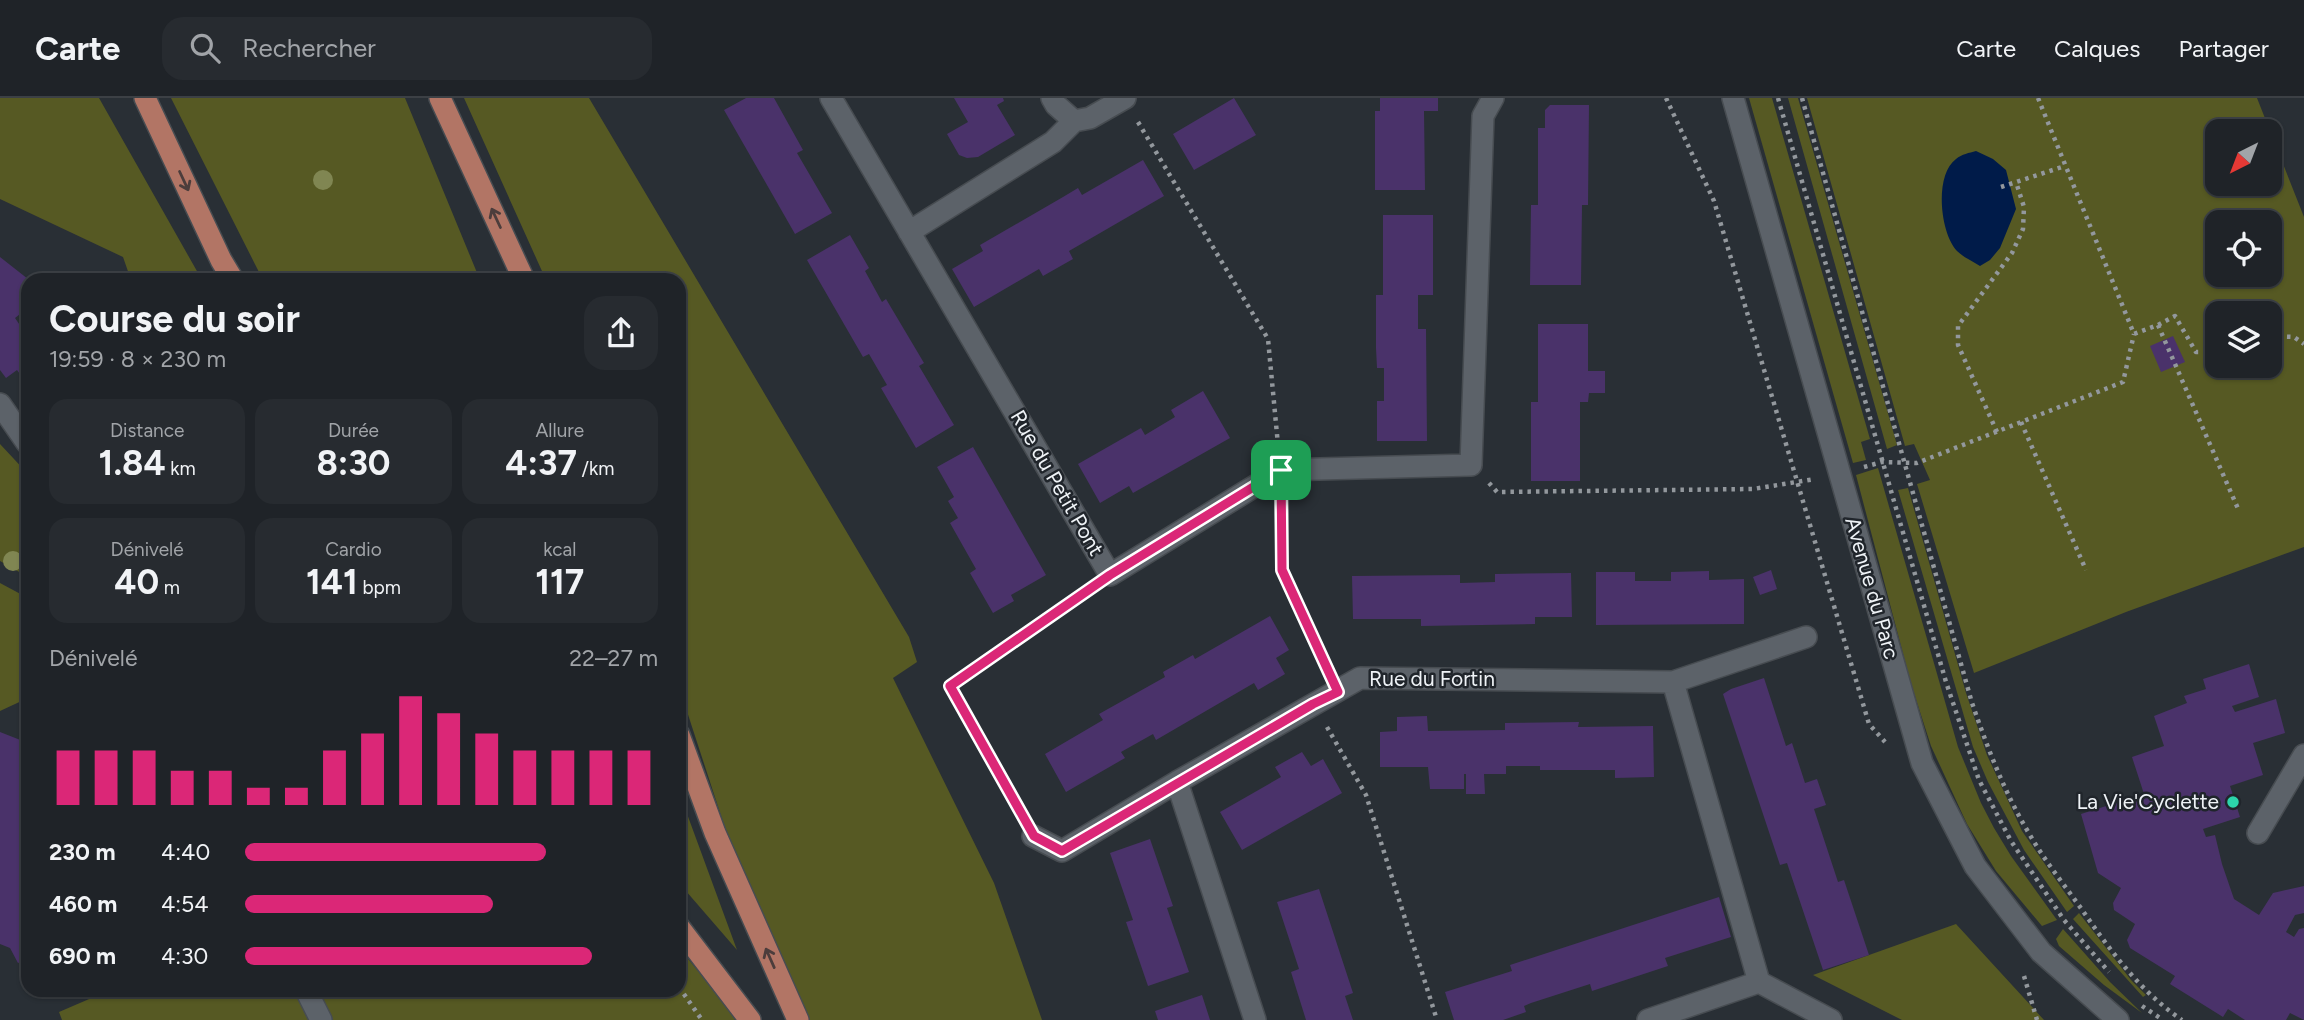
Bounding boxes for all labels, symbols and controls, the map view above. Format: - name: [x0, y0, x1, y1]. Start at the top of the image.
- search box: [162, 17, 652, 80]
- text: Carte: [35, 29, 120, 68]
- icon: search: [186, 29, 224, 67]
- text: Rechercher: [242, 32, 376, 64]
- text: Carte: [1956, 34, 2016, 63]
- text: Calques: [2054, 34, 2140, 63]
- text: Partager: [2178, 34, 2269, 63]
- north arrow: [2205, 119, 2282, 196]
- map controls: [2205, 119, 2282, 378]
- one-way arrow: [178, 169, 191, 191]
- one-way arrow: [488, 208, 502, 229]
- button: locate: [2205, 210, 2282, 287]
- text: Course du soir: [49, 296, 300, 342]
- button: share: [584, 296, 658, 370]
- button: layers: [2205, 301, 2282, 378]
- text: 19:59 · 8 × 230 m: [49, 345, 226, 373]
- street label: Rue du Petit Pont: [1006, 406, 1109, 560]
- text: Distance: [110, 419, 184, 442]
- text: Durée: [328, 419, 379, 442]
- text: Allure: [536, 419, 584, 442]
- pin: [1251, 440, 1311, 500]
- text: 1.84: [99, 442, 166, 484]
- text: 8:30: [316, 442, 391, 484]
- text: 4:37: [505, 442, 577, 484]
- icon: arrive: [1262, 451, 1300, 489]
- text: km: [166, 457, 196, 480]
- text: /km: [577, 457, 614, 480]
- street label: Avenue du Parc: [1840, 514, 1905, 662]
- text: Dénivelé: [111, 538, 184, 561]
- text: Cardio: [325, 538, 382, 561]
- text: kcal: [543, 538, 576, 561]
- text: 40: [114, 561, 159, 603]
- text: 141: [306, 561, 358, 603]
- text: 117: [535, 561, 584, 603]
- text: m: [159, 576, 180, 599]
- text: bpm: [358, 576, 401, 599]
- text: Dénivelé: [49, 644, 137, 672]
- text: 22–27 m: [569, 644, 658, 672]
- street label: Rue du Fortin: [1369, 666, 1495, 691]
- place label: La Vie'Cyclette: [2076, 789, 2219, 814]
- marker: La Vie'Cyclette: [2225, 794, 2241, 810]
- text: 230 m: [49, 838, 116, 866]
- text: 4:40: [161, 838, 210, 866]
- text: 460 m: [49, 890, 117, 918]
- text: 4:54: [161, 890, 209, 918]
- text: 690 m: [49, 942, 116, 970]
- text: 4:30: [161, 942, 208, 970]
- one-way arrow: [763, 947, 776, 969]

